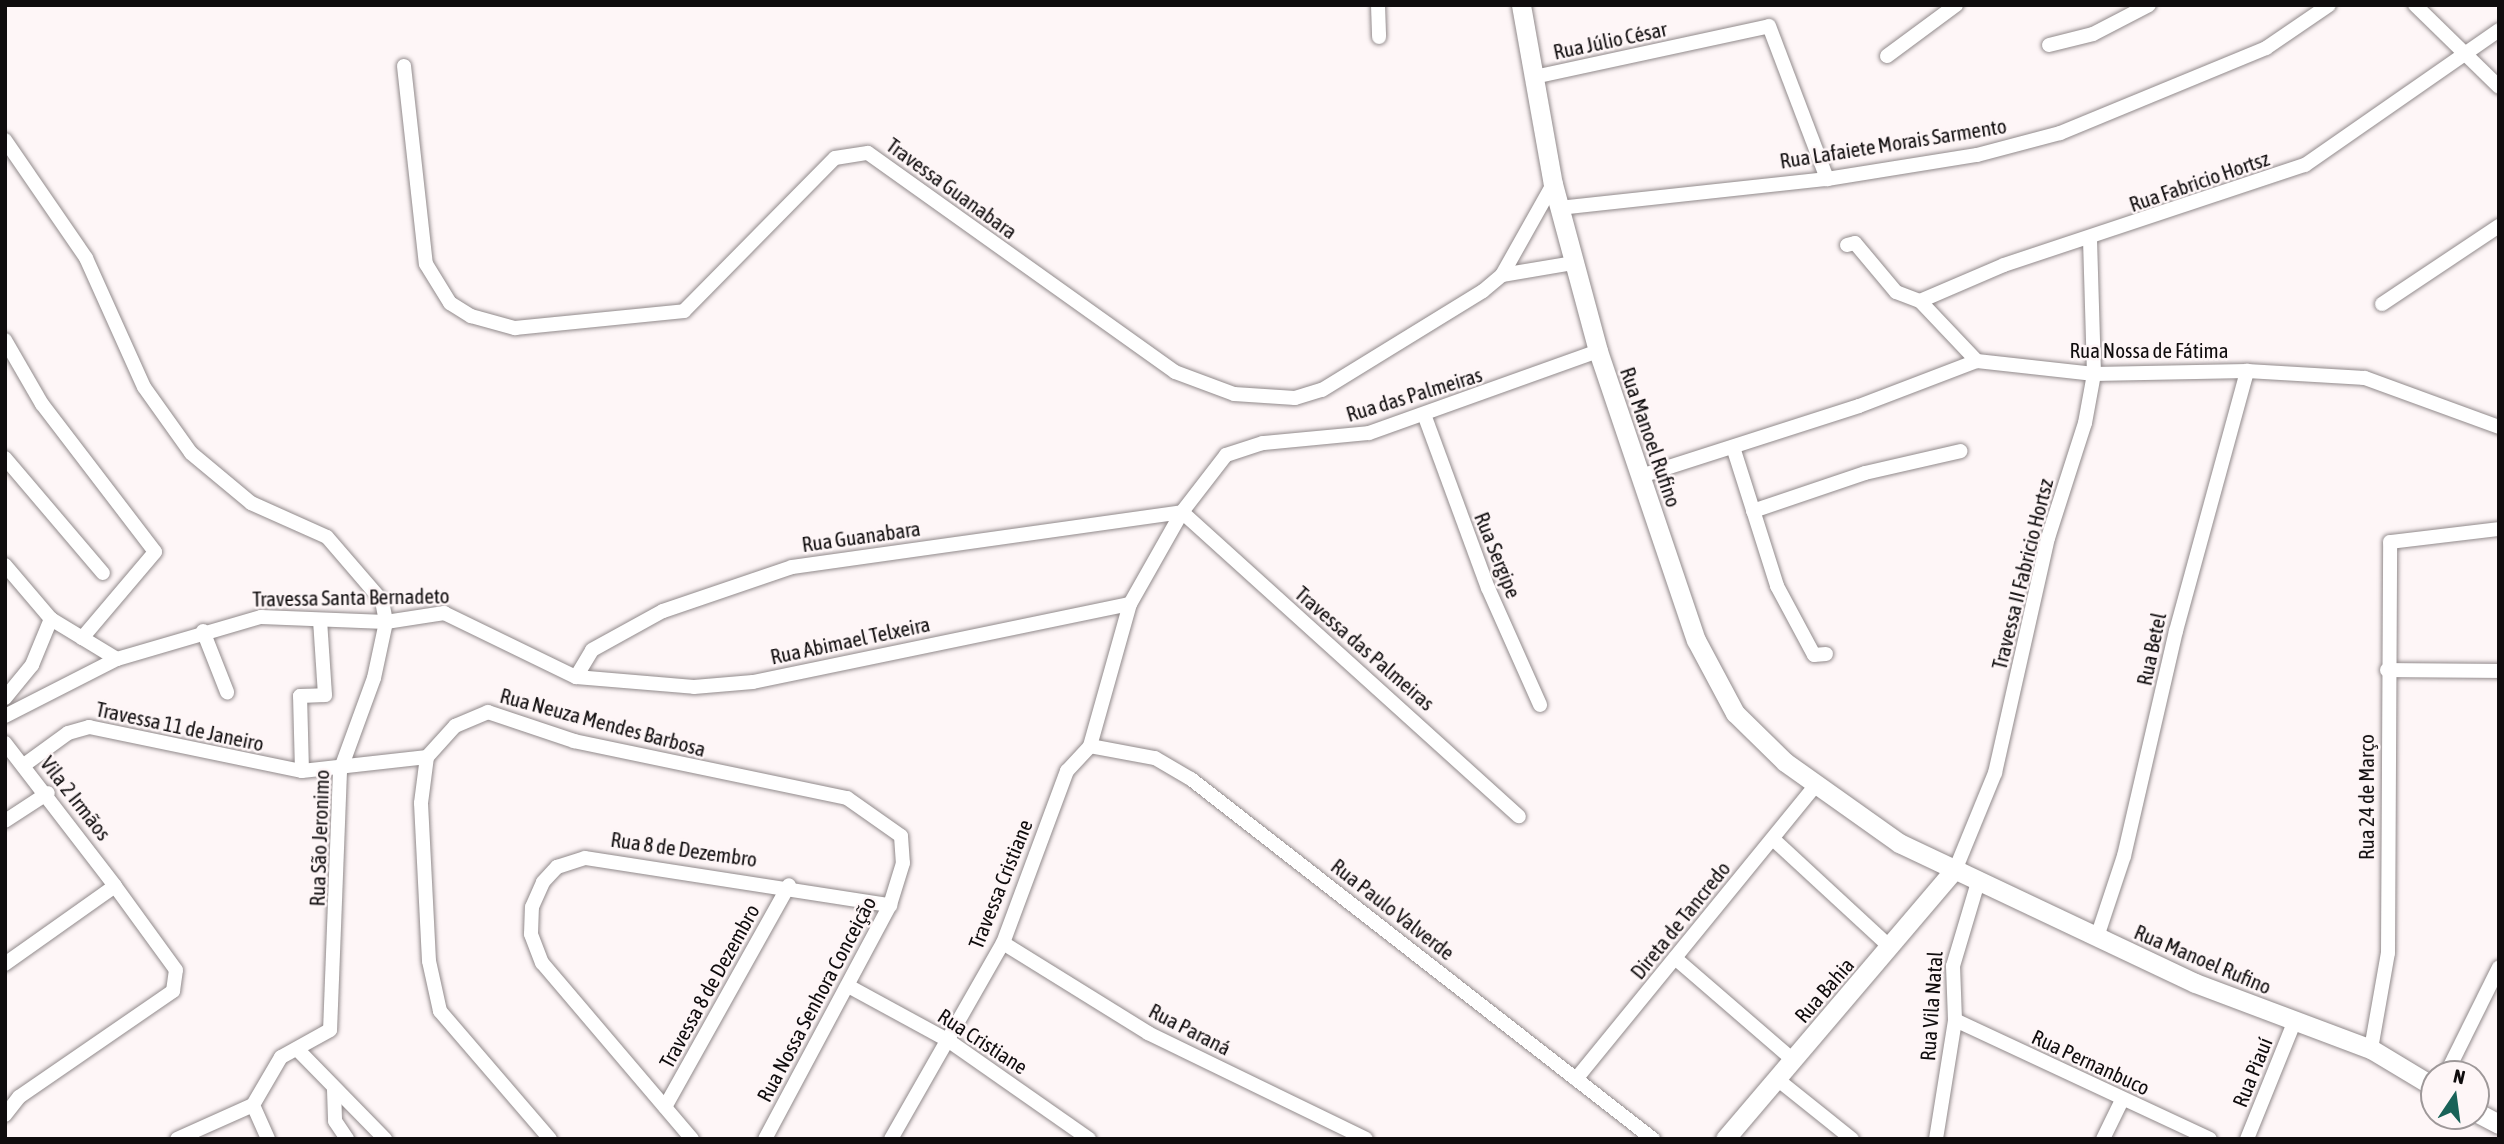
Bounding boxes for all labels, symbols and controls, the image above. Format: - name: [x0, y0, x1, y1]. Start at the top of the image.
- street label: Rua Júlio César: [1551, 16, 1669, 64]
- street label: Rua Lafaiete Morais Sarmento: [1778, 113, 2008, 173]
- street label: Travessa Guanabara: [882, 132, 1022, 244]
- street label: Rua Fabricio Hortsz: [2126, 145, 2272, 217]
- street label: Rua Nossa de Fátima: [2070, 337, 2228, 363]
- street label: Rua das Palmeiras: [1343, 361, 1485, 427]
- street label: Rua Manoel Rufino: [1615, 364, 1687, 510]
- street label: Travessa II Fabricio Hortsz: [1986, 476, 2058, 672]
- street label: Rua Sergipe: [1469, 508, 1527, 602]
- street label: Rua Guanabara: [800, 515, 922, 557]
- street label: Travessa das Palmeiras: [1290, 581, 1440, 715]
- street label: Travessa Santa Bernadeto: [252, 583, 450, 611]
- street label: Rua Betel: [2131, 610, 2171, 688]
- street label: Rua Abimael Telxeira: [768, 611, 932, 669]
- street label: Rua Neuza Mendes Barbosa: [497, 682, 709, 762]
- street label: Travessa 11 de Janeiro: [94, 696, 266, 756]
- street label: Rua 24 de Março: [2353, 734, 2379, 860]
- street label: Vila 2 Irmãos: [35, 751, 117, 845]
- street label: Rua São Jeronimo: [304, 769, 334, 907]
- street label: Travessa Cristiane: [963, 816, 1037, 952]
- street label: Rua 8 de Dezembro: [609, 826, 759, 872]
- street label: Rua Paulo Valverde: [1326, 853, 1460, 965]
- street label: Direta de Tancredo: [1625, 856, 1735, 984]
- street label: Rua Nossa Senhora Conceição: [751, 892, 881, 1106]
- street label: Travessa 8 de Dezembro: [654, 900, 764, 1072]
- street label: Rua Manoel Rufino: [2131, 919, 2275, 999]
- street label: Rua Vila Natal: [1915, 950, 1947, 1062]
- street label: Rua Bahia: [1789, 952, 1859, 1028]
- street label: Rua Paraná: [1145, 998, 1235, 1060]
- street label: Rua Cristiane: [934, 1003, 1032, 1079]
- street label: Rua Pernanbuco: [2028, 1024, 2154, 1100]
- street label: Rua Piauí: [2227, 1034, 2277, 1110]
- north arrow: [2420, 1060, 2490, 1130]
- text: N: [2451, 1065, 2467, 1088]

